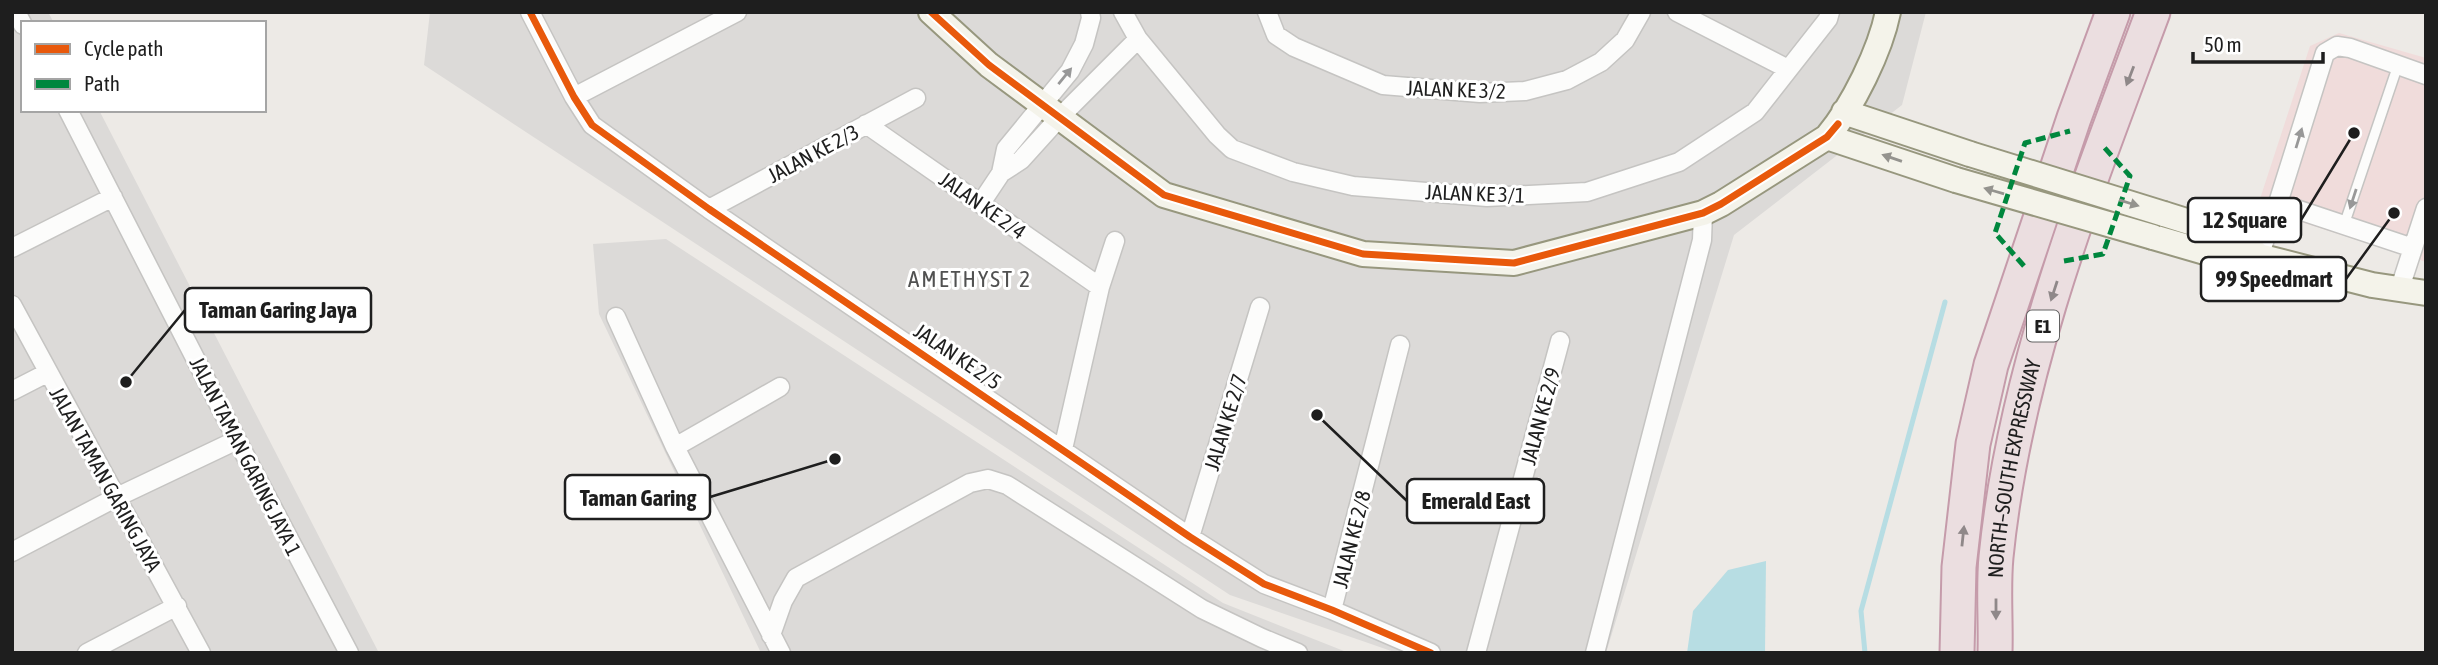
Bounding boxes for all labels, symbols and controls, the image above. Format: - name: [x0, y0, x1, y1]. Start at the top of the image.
- legend: [21, 21, 266, 112]
- scale bar: [2193, 21, 2322, 65]
- text: 50 m: [2204, 32, 2242, 56]
- text: Cycle path: [84, 36, 163, 60]
- one-way arrow: [2124, 66, 2135, 87]
- one-way arrow: [1057, 68, 1072, 86]
- text: Path: [84, 71, 120, 95]
- street label: JALAN KE 3/2: [1406, 75, 1506, 103]
- street label: JALAN KE 2/3: [763, 119, 863, 187]
- one-way arrow: [2294, 128, 2304, 149]
- one-way arrow: [1881, 152, 1902, 163]
- street label: JALAN KE 2/4: [935, 167, 1031, 243]
- street label: JALAN KE 3/1: [1425, 179, 1525, 207]
- one-way arrow: [1983, 185, 2004, 195]
- one-way arrow: [2347, 189, 2358, 210]
- callout: 12 Square: [2188, 198, 2301, 242]
- one-way arrow: [2119, 199, 2140, 209]
- text: 12 Square: [2203, 207, 2287, 233]
- callout: 99 Speedmart: [2201, 257, 2346, 301]
- district label: AMETHYST 2: [908, 266, 1032, 292]
- text: 99 Speedmart: [2215, 266, 2333, 292]
- one-way arrow: [2048, 280, 2059, 301]
- callout: Taman Garing Jaya: [185, 288, 371, 332]
- text: Taman Garing Jaya: [199, 297, 357, 323]
- road number: E1: [2027, 310, 2059, 342]
- street label: JALAN KE 2/5: [910, 318, 1006, 394]
- street label: JALAN TAMAN GARING JAYA 1: [185, 353, 307, 559]
- street label: NORTH–SOUTH EXPRESSWAY: [1983, 356, 2045, 578]
- street label: JALAN KE 2/9: [1516, 365, 1564, 467]
- street label: JALAN KE 2/7: [1199, 371, 1251, 473]
- street label: JALAN TAMAN GARING JAYA: [45, 383, 167, 576]
- callout: Taman Garing: [565, 475, 710, 519]
- callout: Emerald East: [1407, 479, 1544, 523]
- text: Taman Garing: [580, 485, 696, 511]
- street label: JALAN KE 2/8: [1327, 488, 1375, 590]
- text: Emerald East: [1422, 488, 1531, 514]
- one-way arrow: [1957, 525, 1968, 547]
- one-way arrow: [1990, 599, 2002, 621]

